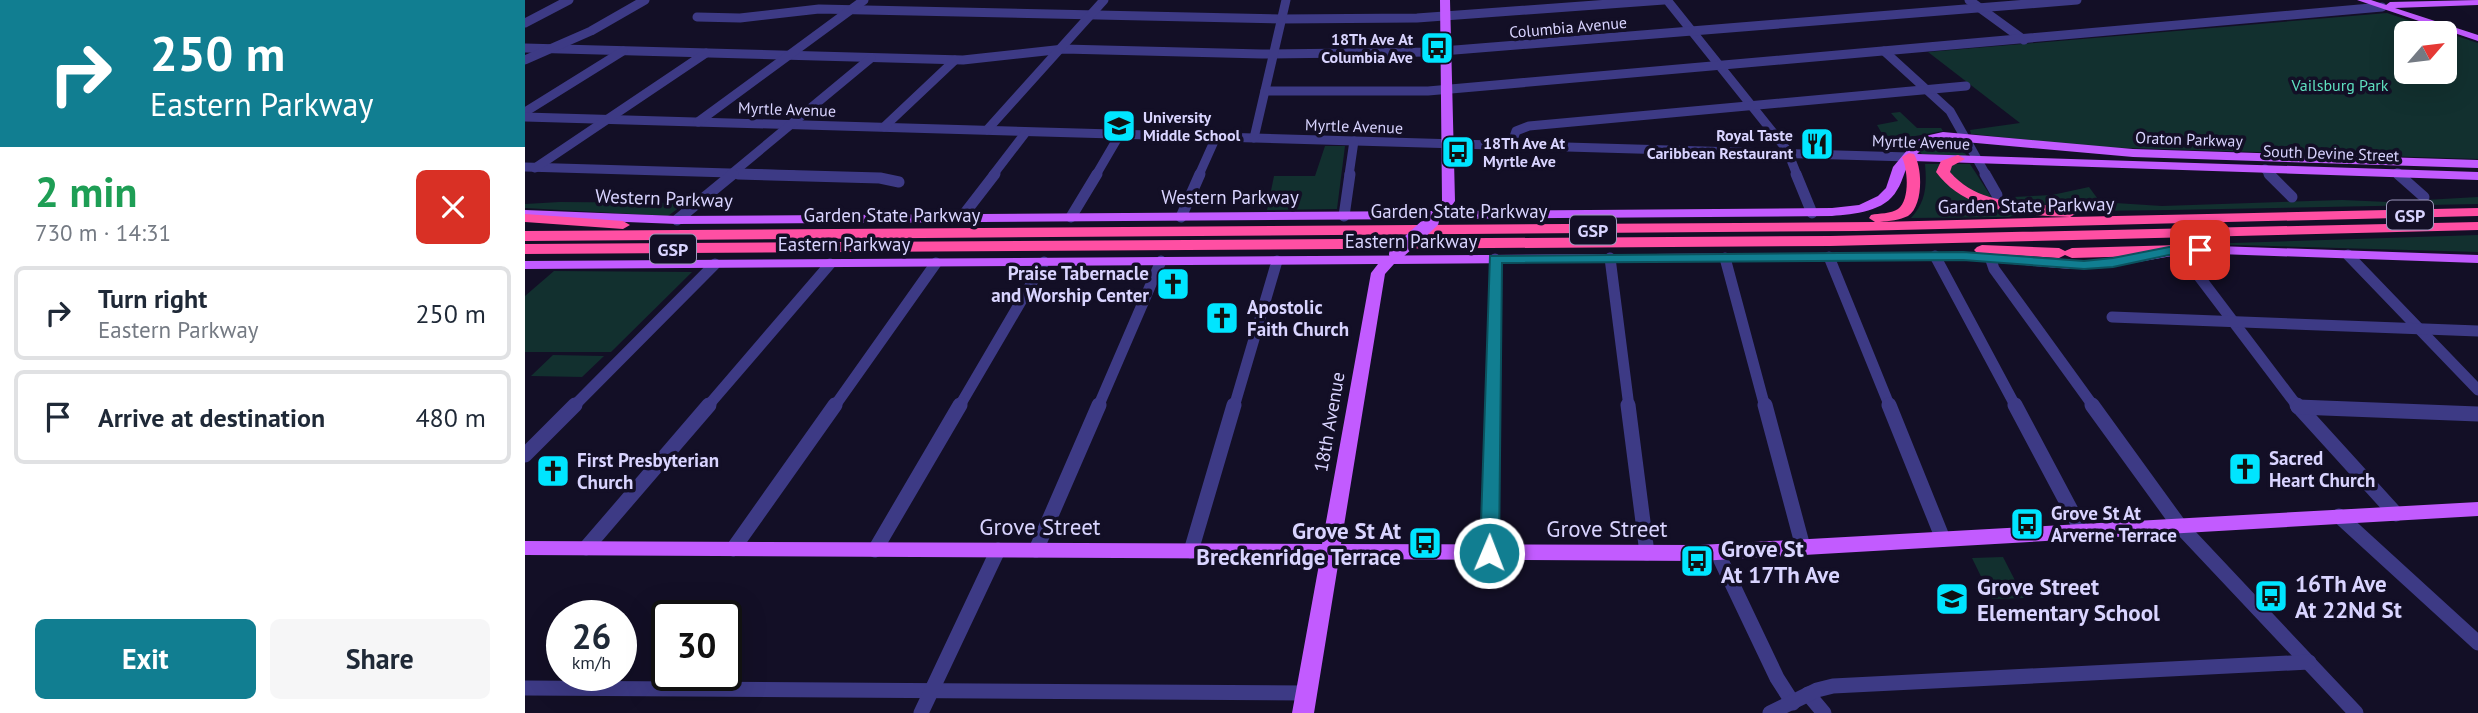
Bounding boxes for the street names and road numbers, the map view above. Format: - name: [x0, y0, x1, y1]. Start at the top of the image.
- street label: Columbia Avenue: [1508, 12, 1628, 42]
- street label: Myrtle Avenue: [738, 97, 836, 121]
- street label: Myrtle Avenue: [1305, 114, 1403, 138]
- street label: Oraton Parkway: [2135, 127, 2244, 151]
- street label: Myrtle Avenue: [1872, 130, 1970, 154]
- street label: South Devine Street: [2262, 141, 2400, 165]
- street label: Western Parkway: [595, 184, 733, 212]
- street label: Western Parkway: [1161, 185, 1299, 209]
- street label: Garden State Parkway: [1937, 191, 2115, 219]
- street label: Garden State Parkway: [1371, 199, 1548, 223]
- road number: GSP: [2387, 200, 2433, 230]
- street label: Garden State Parkway: [804, 203, 981, 227]
- road number: GSP: [1570, 215, 1616, 244]
- street label: Eastern Parkway: [1345, 229, 1477, 253]
- street label: Eastern Parkway: [778, 232, 910, 256]
- road number: GSP: [650, 234, 696, 264]
- street label: 18th Avenue: [1308, 370, 1350, 474]
- street label: Grove Street: [979, 512, 1101, 541]
- street label: Grove Street: [1546, 514, 1668, 543]

